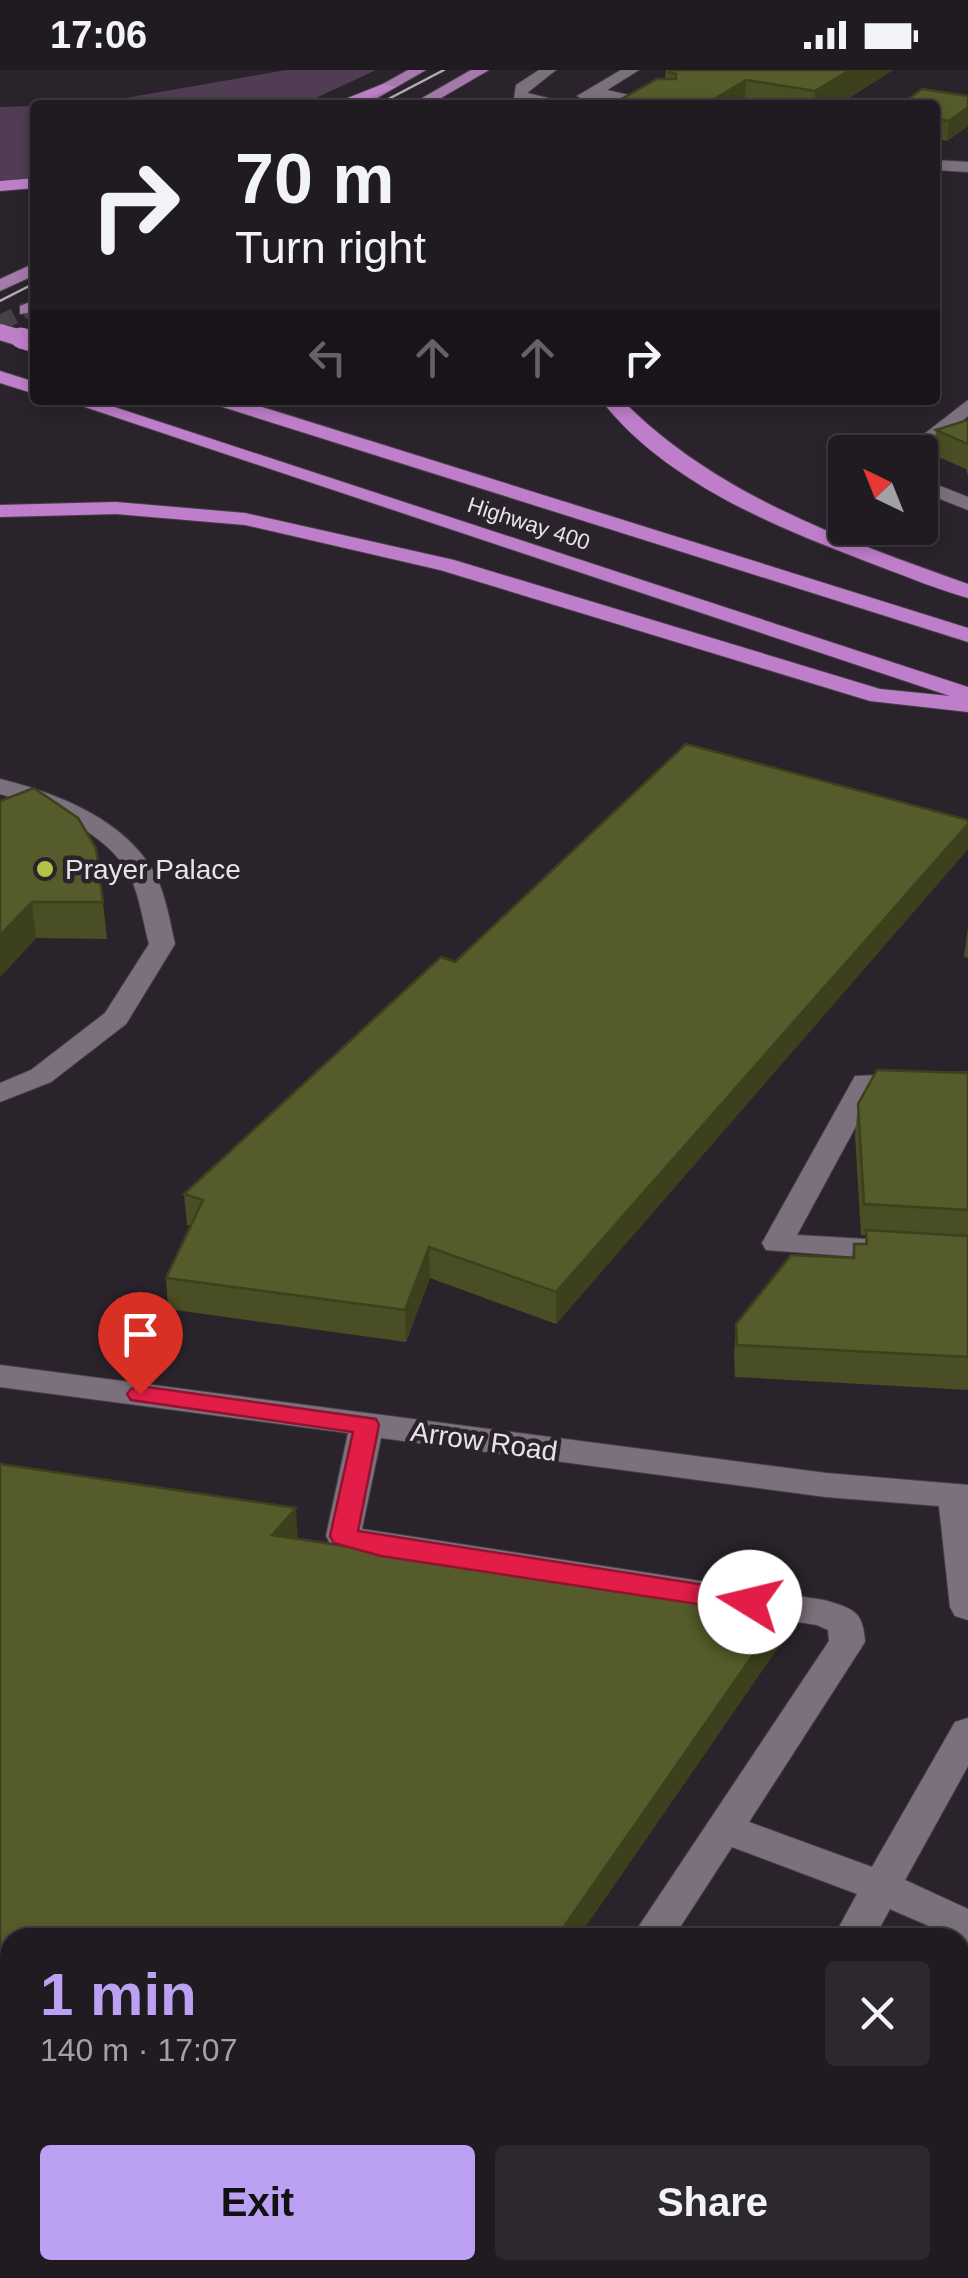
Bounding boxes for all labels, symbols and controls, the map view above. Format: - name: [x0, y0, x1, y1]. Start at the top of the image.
- text: 17:06: [50, 14, 147, 56]
- icon: right: [70, 140, 200, 270]
- text: 70 m: [235, 140, 395, 218]
- text: Turn right: [235, 222, 426, 273]
- icon: left: [300, 330, 355, 385]
- icon: ahead: [405, 330, 460, 385]
- icon: ahead: [510, 330, 565, 385]
- icon: right: [615, 330, 670, 385]
- north arrow: [828, 435, 938, 545]
- map controls: [828, 435, 938, 545]
- street label: Highway 400: [465, 492, 593, 555]
- place label: Prayer Palace: [65, 854, 241, 885]
- marker: Prayer Palace: [34, 858, 56, 880]
- pin: [98, 1292, 183, 1395]
- icon: arrive: [113, 1307, 168, 1362]
- street label: Arrow Road: [409, 1416, 559, 1467]
- position arrow: [698, 1550, 802, 1654]
- text: 1 min: [40, 1961, 197, 2028]
- button: close: [825, 1961, 930, 2066]
- text: 140 m · 17:07: [40, 2032, 237, 2068]
- button: Exit: [40, 2145, 475, 2260]
- button: Share: [495, 2145, 930, 2260]

